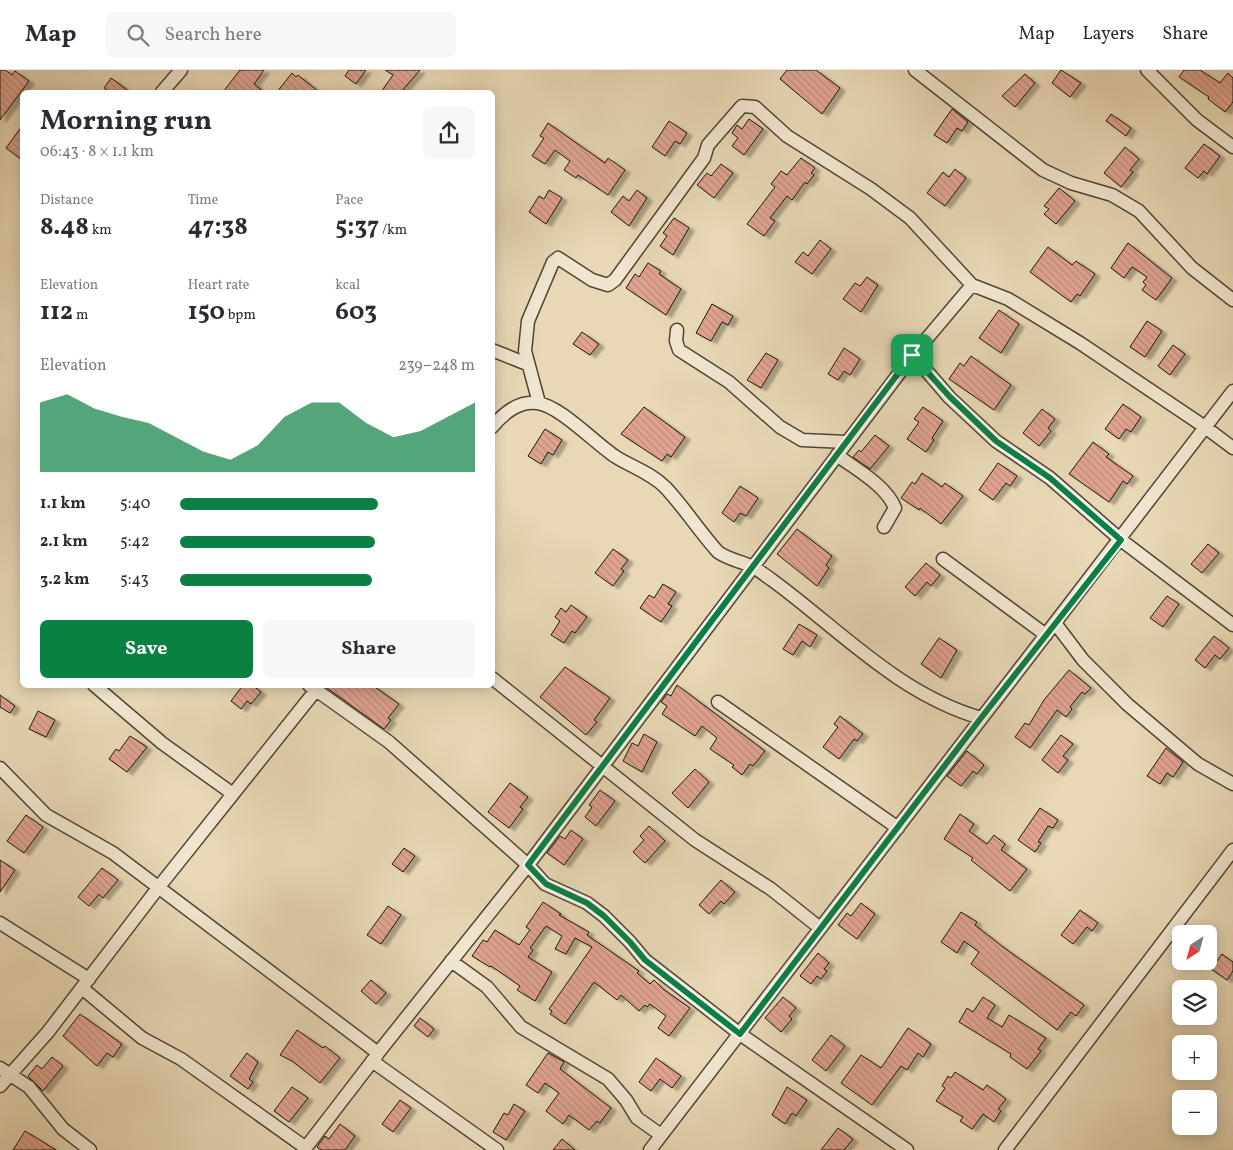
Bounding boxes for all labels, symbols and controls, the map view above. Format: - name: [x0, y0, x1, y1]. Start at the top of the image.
- search box: [106, 12, 456, 57]
- text: Map: [25, 18, 76, 52]
- icon: search: [124, 21, 152, 49]
- text: Search here: [164, 22, 262, 48]
- text: Map: [1018, 22, 1054, 47]
- text: Layers: [1082, 22, 1134, 47]
- text: Share: [1162, 22, 1208, 47]
- text: Morning run: [40, 102, 212, 141]
- button: share: [423, 107, 475, 159]
- text: 06:43 · 8 × 1.1 km: [40, 141, 154, 163]
- text: Distance: [40, 191, 94, 210]
- text: Time: [188, 191, 218, 210]
- text: Pace: [335, 191, 363, 210]
- text: 8.48: [40, 210, 89, 245]
- text: 47:38: [188, 210, 248, 245]
- text: 5:37: [335, 210, 379, 245]
- text: km: [89, 221, 112, 240]
- text: /km: [379, 221, 407, 240]
- text: Elevation: [40, 276, 98, 295]
- text: Heart rate: [188, 276, 249, 295]
- text: kcal: [335, 276, 360, 295]
- text: 112: [40, 295, 73, 330]
- text: 150: [188, 295, 225, 330]
- text: 603: [335, 295, 377, 330]
- text: m: [73, 306, 88, 325]
- text: bpm: [225, 306, 256, 325]
- pin: [891, 334, 933, 376]
- icon: arrive: [898, 341, 926, 369]
- text: Elevation: [40, 355, 107, 377]
- text: 239–248 m: [398, 355, 475, 377]
- text: 1.1 km: [40, 493, 86, 515]
- text: 5:40: [120, 493, 150, 515]
- text: 2.1 km: [40, 531, 88, 553]
- text: 5:42: [120, 531, 150, 553]
- text: 3.2 km: [40, 569, 89, 591]
- text: 5:43: [120, 569, 149, 591]
- button: Save: [40, 620, 253, 678]
- button: Share: [263, 620, 475, 678]
- north arrow: [1172, 925, 1218, 970]
- map controls: [1172, 925, 1217, 1135]
- button: layers: [1172, 980, 1217, 1025]
- button: +: [1172, 1035, 1217, 1080]
- button: −: [1172, 1090, 1217, 1135]

